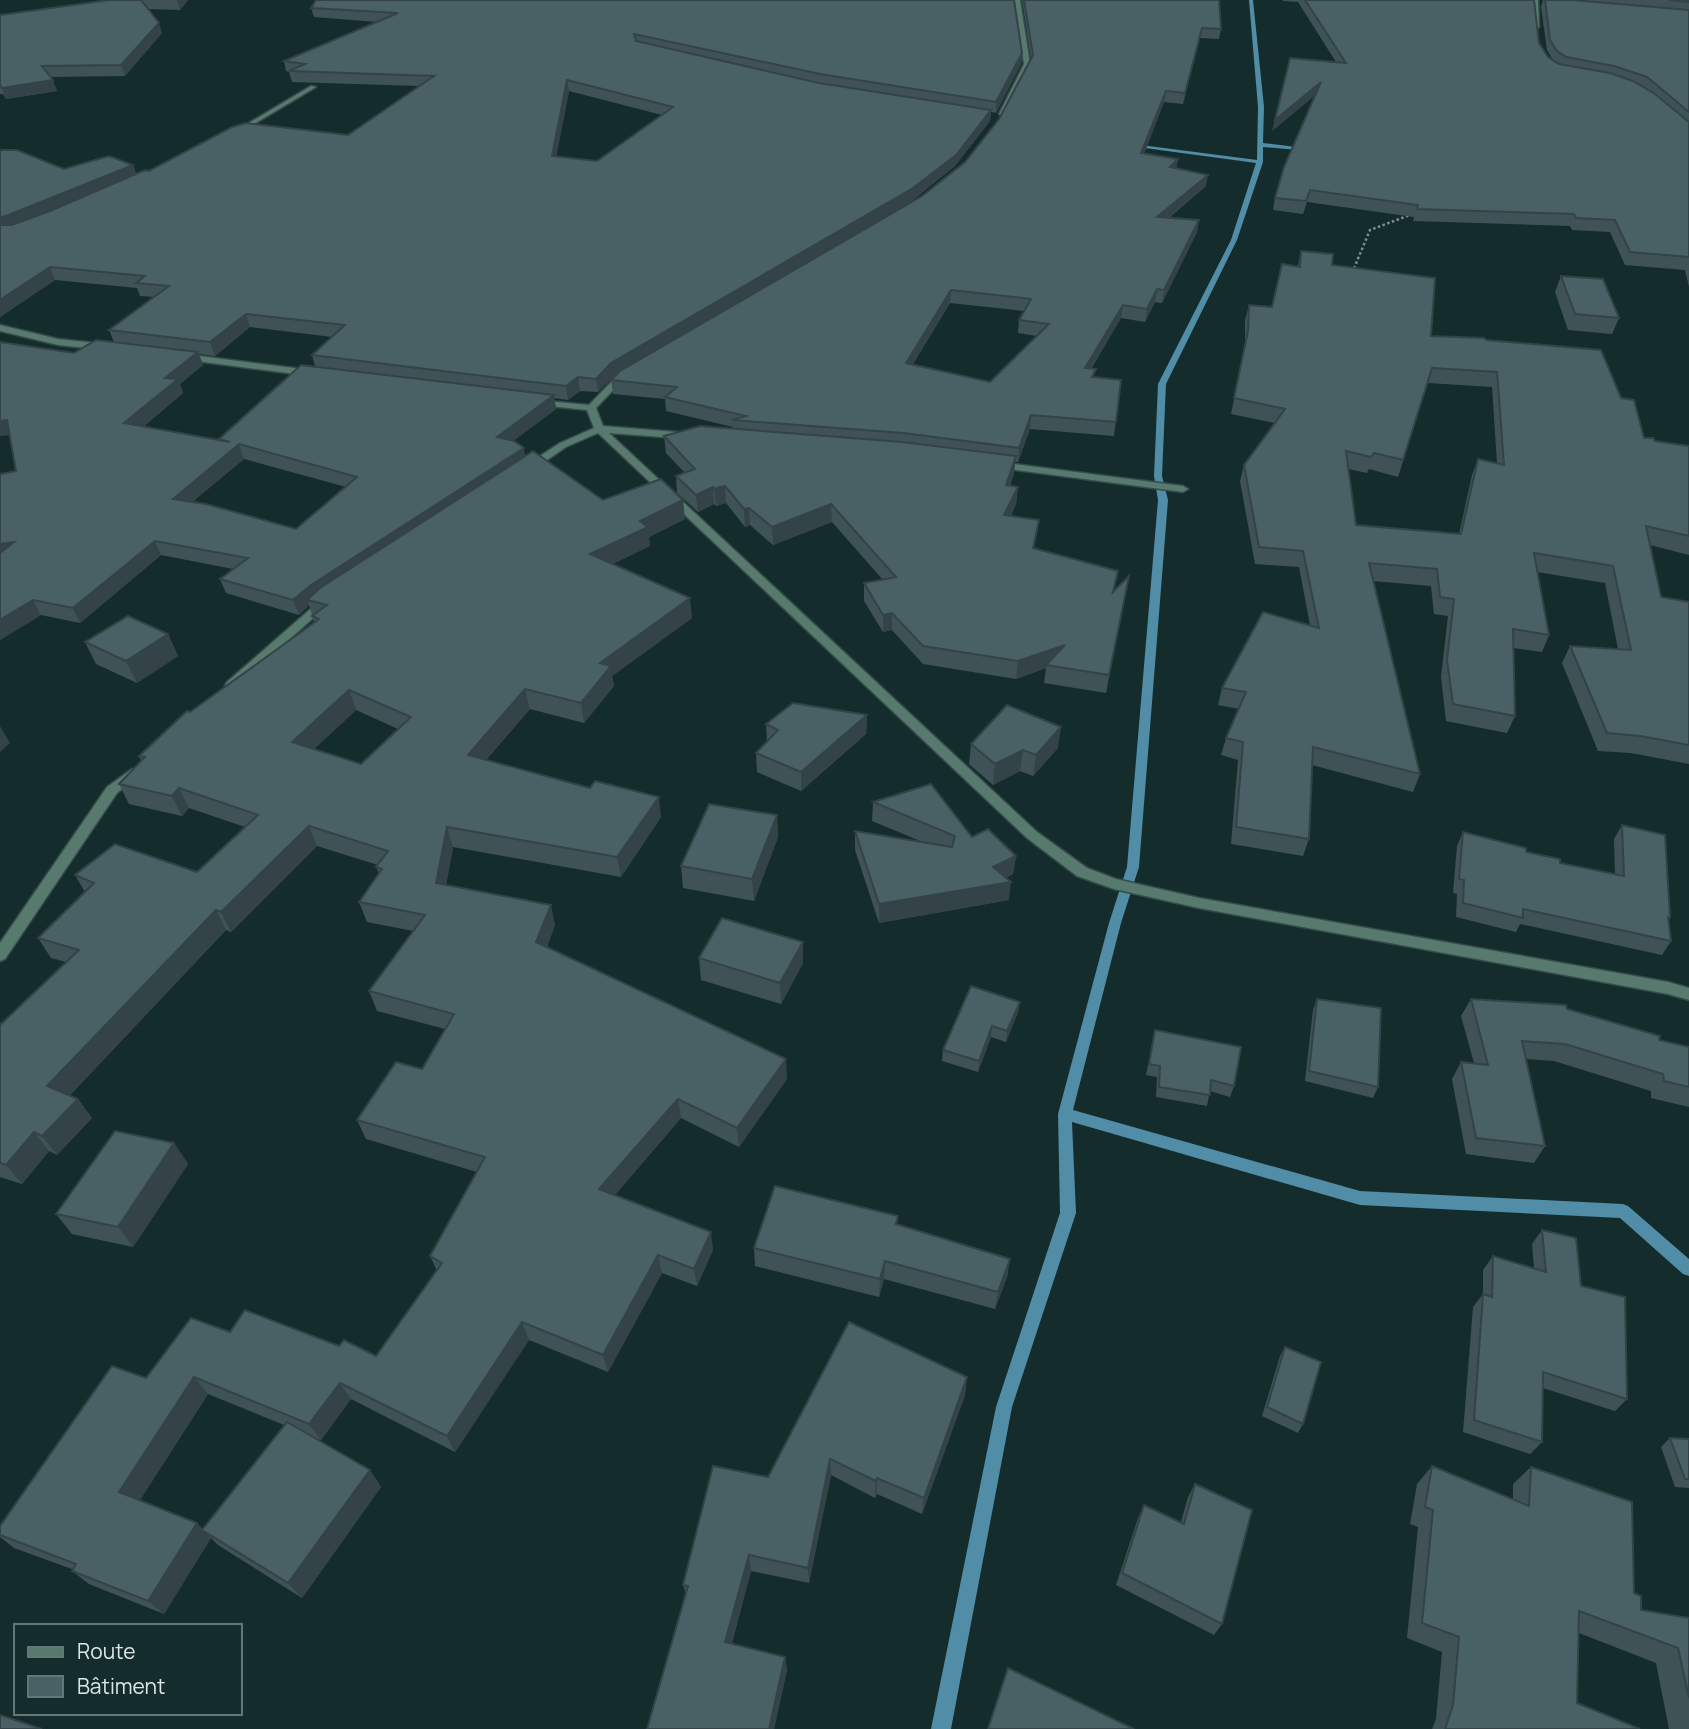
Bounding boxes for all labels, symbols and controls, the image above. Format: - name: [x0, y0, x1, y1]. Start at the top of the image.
- legend: [14, 1624, 242, 1715]
- text: Route: [77, 1637, 135, 1665]
- text: Bâtiment: [77, 1672, 165, 1700]

